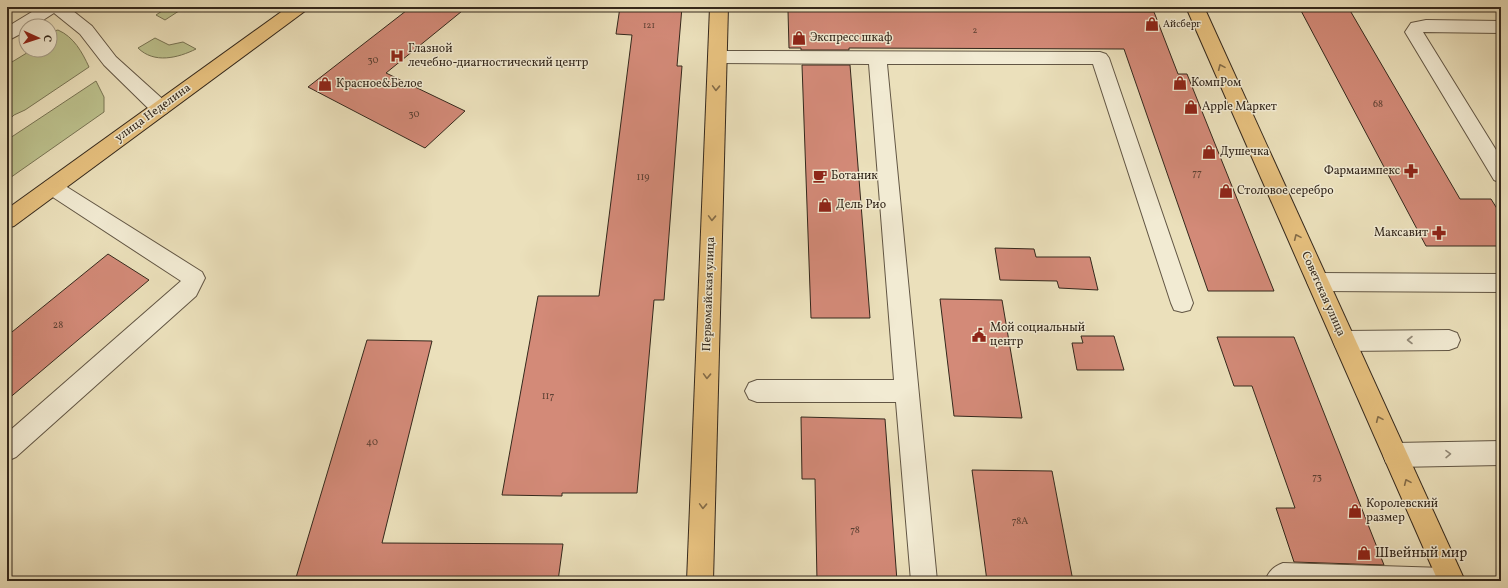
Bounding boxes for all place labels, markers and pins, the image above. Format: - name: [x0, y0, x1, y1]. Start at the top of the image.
- shop icon: Айсберг: [1144, 16, 1160, 32]
- place label: Айсберг: [1163, 17, 1201, 31]
- shop icon: Экспресс шкаф: [791, 30, 807, 46]
- place label: Экспресс шкаф: [810, 30, 892, 46]
- place label: Глазной лечебно-диагностический центр: [408, 41, 589, 71]
- hospital icon: Глазной лечебно-диагностический центр: [389, 48, 405, 64]
- shop icon: КомпРом: [1172, 75, 1188, 91]
- place label: КомпРом: [1191, 75, 1241, 91]
- shop icon: Красное&Белое: [317, 76, 333, 92]
- place label: Красное&Белое: [336, 76, 423, 92]
- shop icon: Apple Маркет: [1183, 99, 1199, 115]
- place label: Apple Маркет: [1202, 99, 1277, 115]
- shop icon: Душечка: [1201, 144, 1217, 160]
- place label: Душечка: [1220, 144, 1269, 160]
- place label: Фармаимпекс: [1324, 163, 1400, 179]
- pharmacy icon: Фармаимпекс: [1403, 163, 1419, 179]
- cafe icon: Ботаник: [812, 168, 828, 184]
- place label: Ботаник: [831, 168, 878, 184]
- shop icon: Столовое серебро: [1218, 183, 1234, 199]
- place label: Столовое серебро: [1237, 183, 1334, 199]
- shop icon: Дель Рио: [817, 197, 833, 213]
- place label: Дель Рио: [836, 197, 886, 213]
- place label: Максавит: [1374, 225, 1428, 241]
- pharmacy icon: Максавит: [1431, 225, 1447, 241]
- place label: Мой социальный центр: [990, 320, 1085, 350]
- public building icon: Мой социальный центр: [971, 327, 987, 343]
- place label: Королевский размер: [1366, 496, 1438, 526]
- shop icon: Королевский размер: [1347, 503, 1363, 519]
- place label: Швейный мир: [1375, 544, 1467, 563]
- shop icon: Швейный мир: [1356, 545, 1372, 561]

